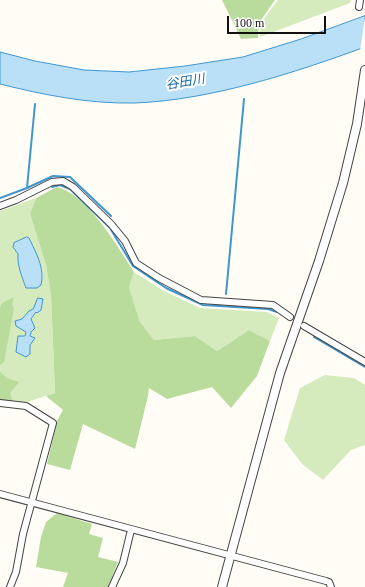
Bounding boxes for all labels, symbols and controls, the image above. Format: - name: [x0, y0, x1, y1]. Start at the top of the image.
- scale bar: [229, 8, 328, 34]
- text: 100 m: [234, 16, 264, 30]
- water label: 谷田川: [165, 70, 205, 92]

